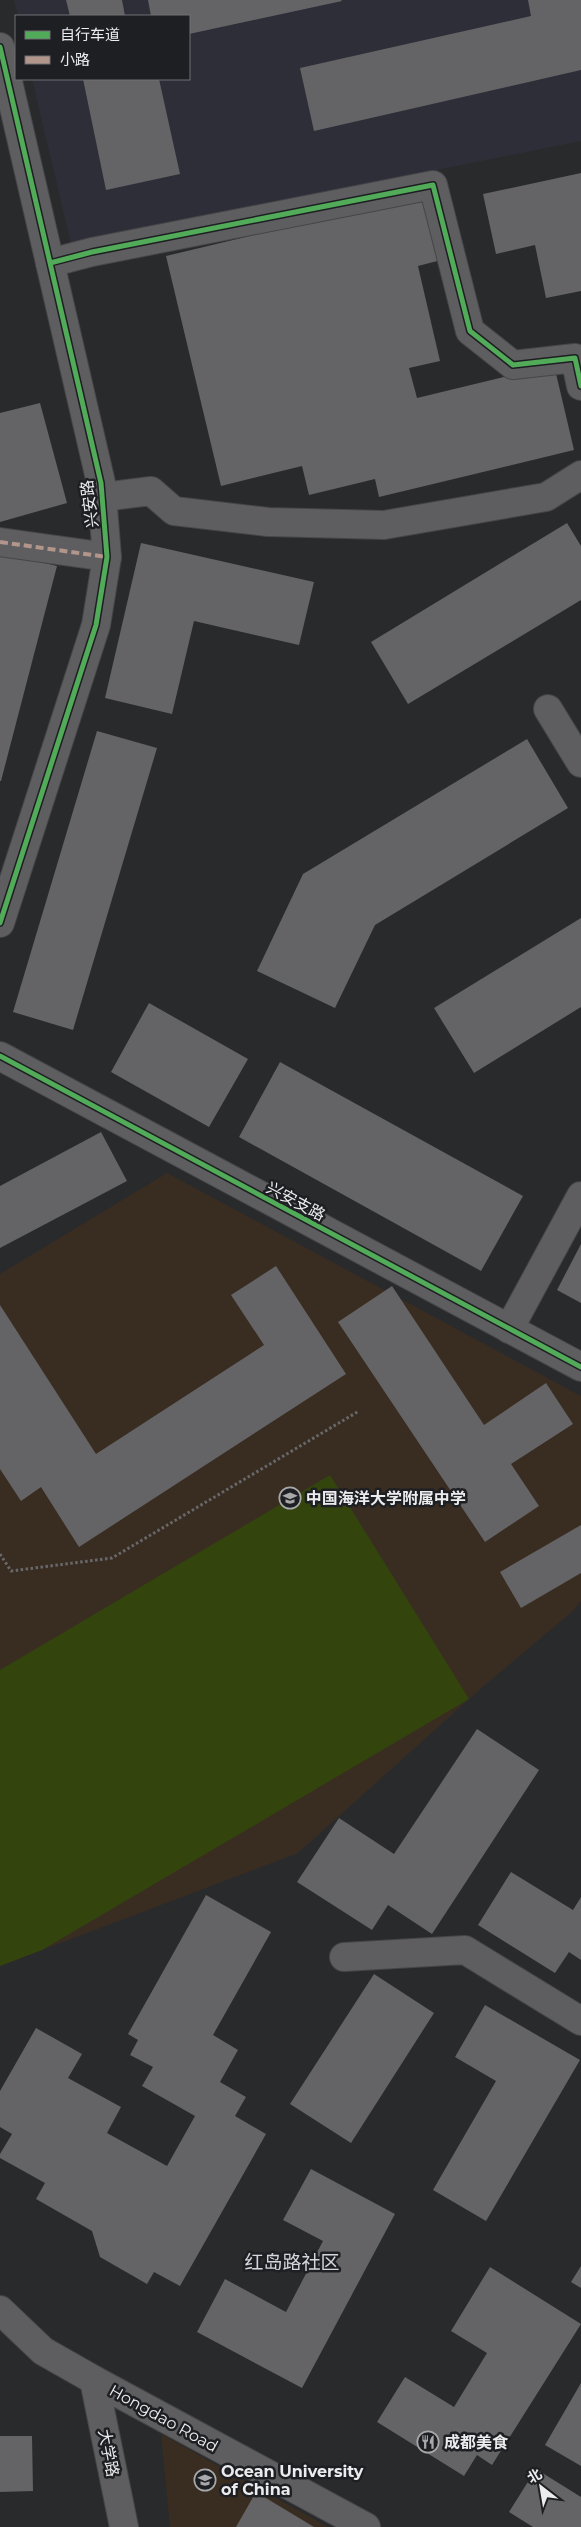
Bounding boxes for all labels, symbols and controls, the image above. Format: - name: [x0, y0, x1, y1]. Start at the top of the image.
- legend: [15, 15, 190, 80]
- text: 自行车道: [60, 25, 120, 44]
- text: 小路: [60, 50, 90, 69]
- street label: 兴安路: [77, 479, 102, 529]
- street label: 兴安支路: [263, 1178, 328, 1225]
- school or university icon: 中国海洋大学附属中学: [278, 1486, 302, 1510]
- place label: 中国海洋大学附属中学: [306, 1489, 466, 1508]
- district label: 红岛路社区: [244, 2251, 340, 2274]
- street label: Hongdao Road: [106, 2381, 221, 2456]
- street label: 大学路: [95, 2428, 122, 2478]
- restaurant icon: 成都美食: [416, 2430, 440, 2454]
- place label: 成都美食: [444, 2433, 509, 2452]
- place label: Ocean University of China: [221, 2462, 364, 2499]
- north arrow: [516, 2462, 566, 2512]
- text: 北: [524, 2465, 545, 2487]
- school or university icon: Ocean University of China: [193, 2468, 217, 2492]

